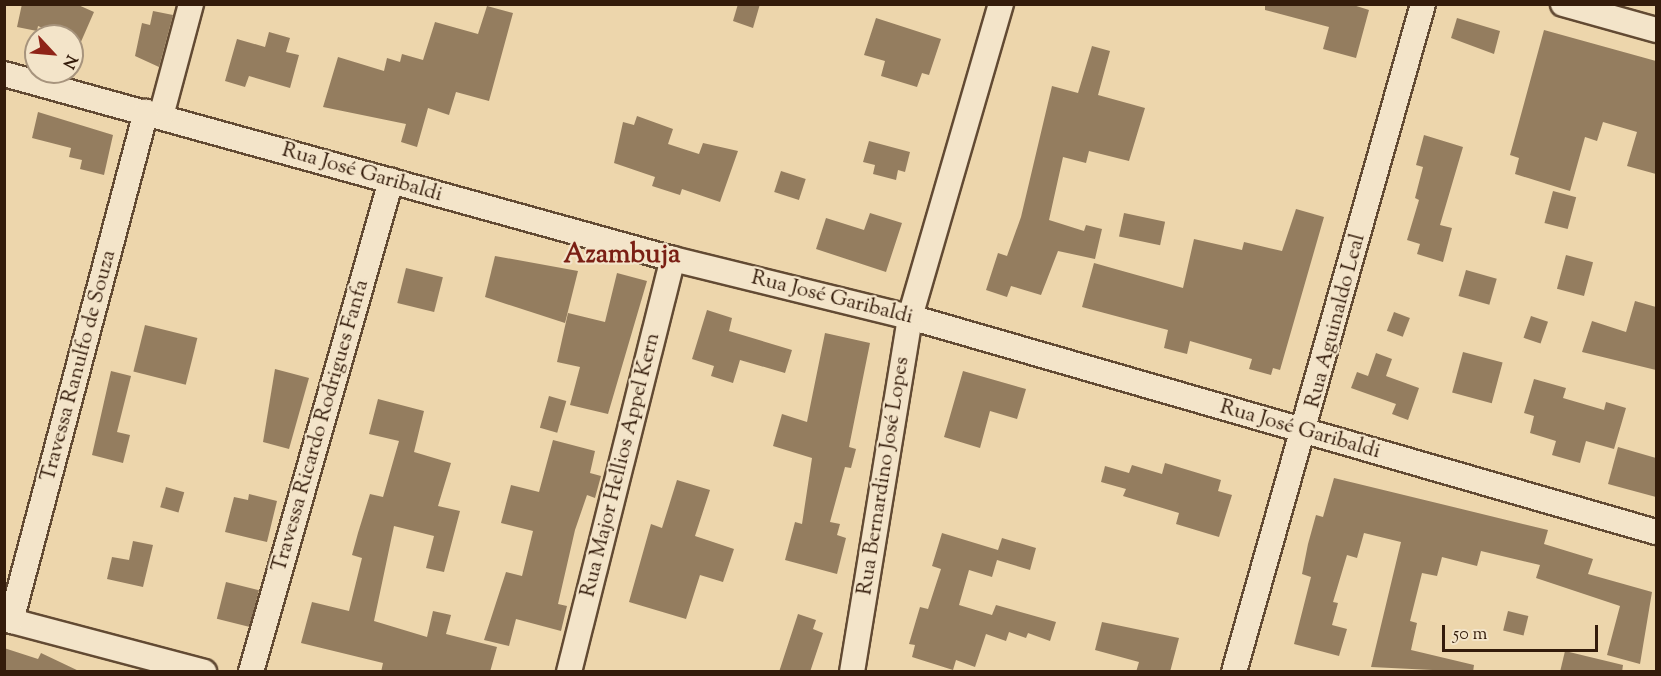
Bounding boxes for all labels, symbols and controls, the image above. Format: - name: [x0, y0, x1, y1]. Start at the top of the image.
- north arrow: [24, 24, 84, 84]
- text: N: [56, 50, 82, 72]
- street label: Rua José Garibaldi: [279, 138, 445, 208]
- street label: Rua Aguinaldo Leal: [1301, 231, 1371, 411]
- district label: Azambuja: [564, 240, 680, 272]
- street label: Travessa Ranulfo de Souza: [36, 248, 122, 484]
- street label: Rua José Garibaldi: [749, 266, 915, 330]
- street label: Travessa Ricardo Rodrigues Fanfa: [267, 277, 375, 575]
- street label: Rua Major Hellios Appel Kern: [576, 330, 666, 600]
- street label: Rua Bernardino José Lopes: [853, 355, 915, 597]
- street label: Rua José Garibaldi: [1217, 395, 1383, 465]
- scale bar: [1445, 613, 1601, 651]
- text: 50 m: [1453, 622, 1487, 648]

